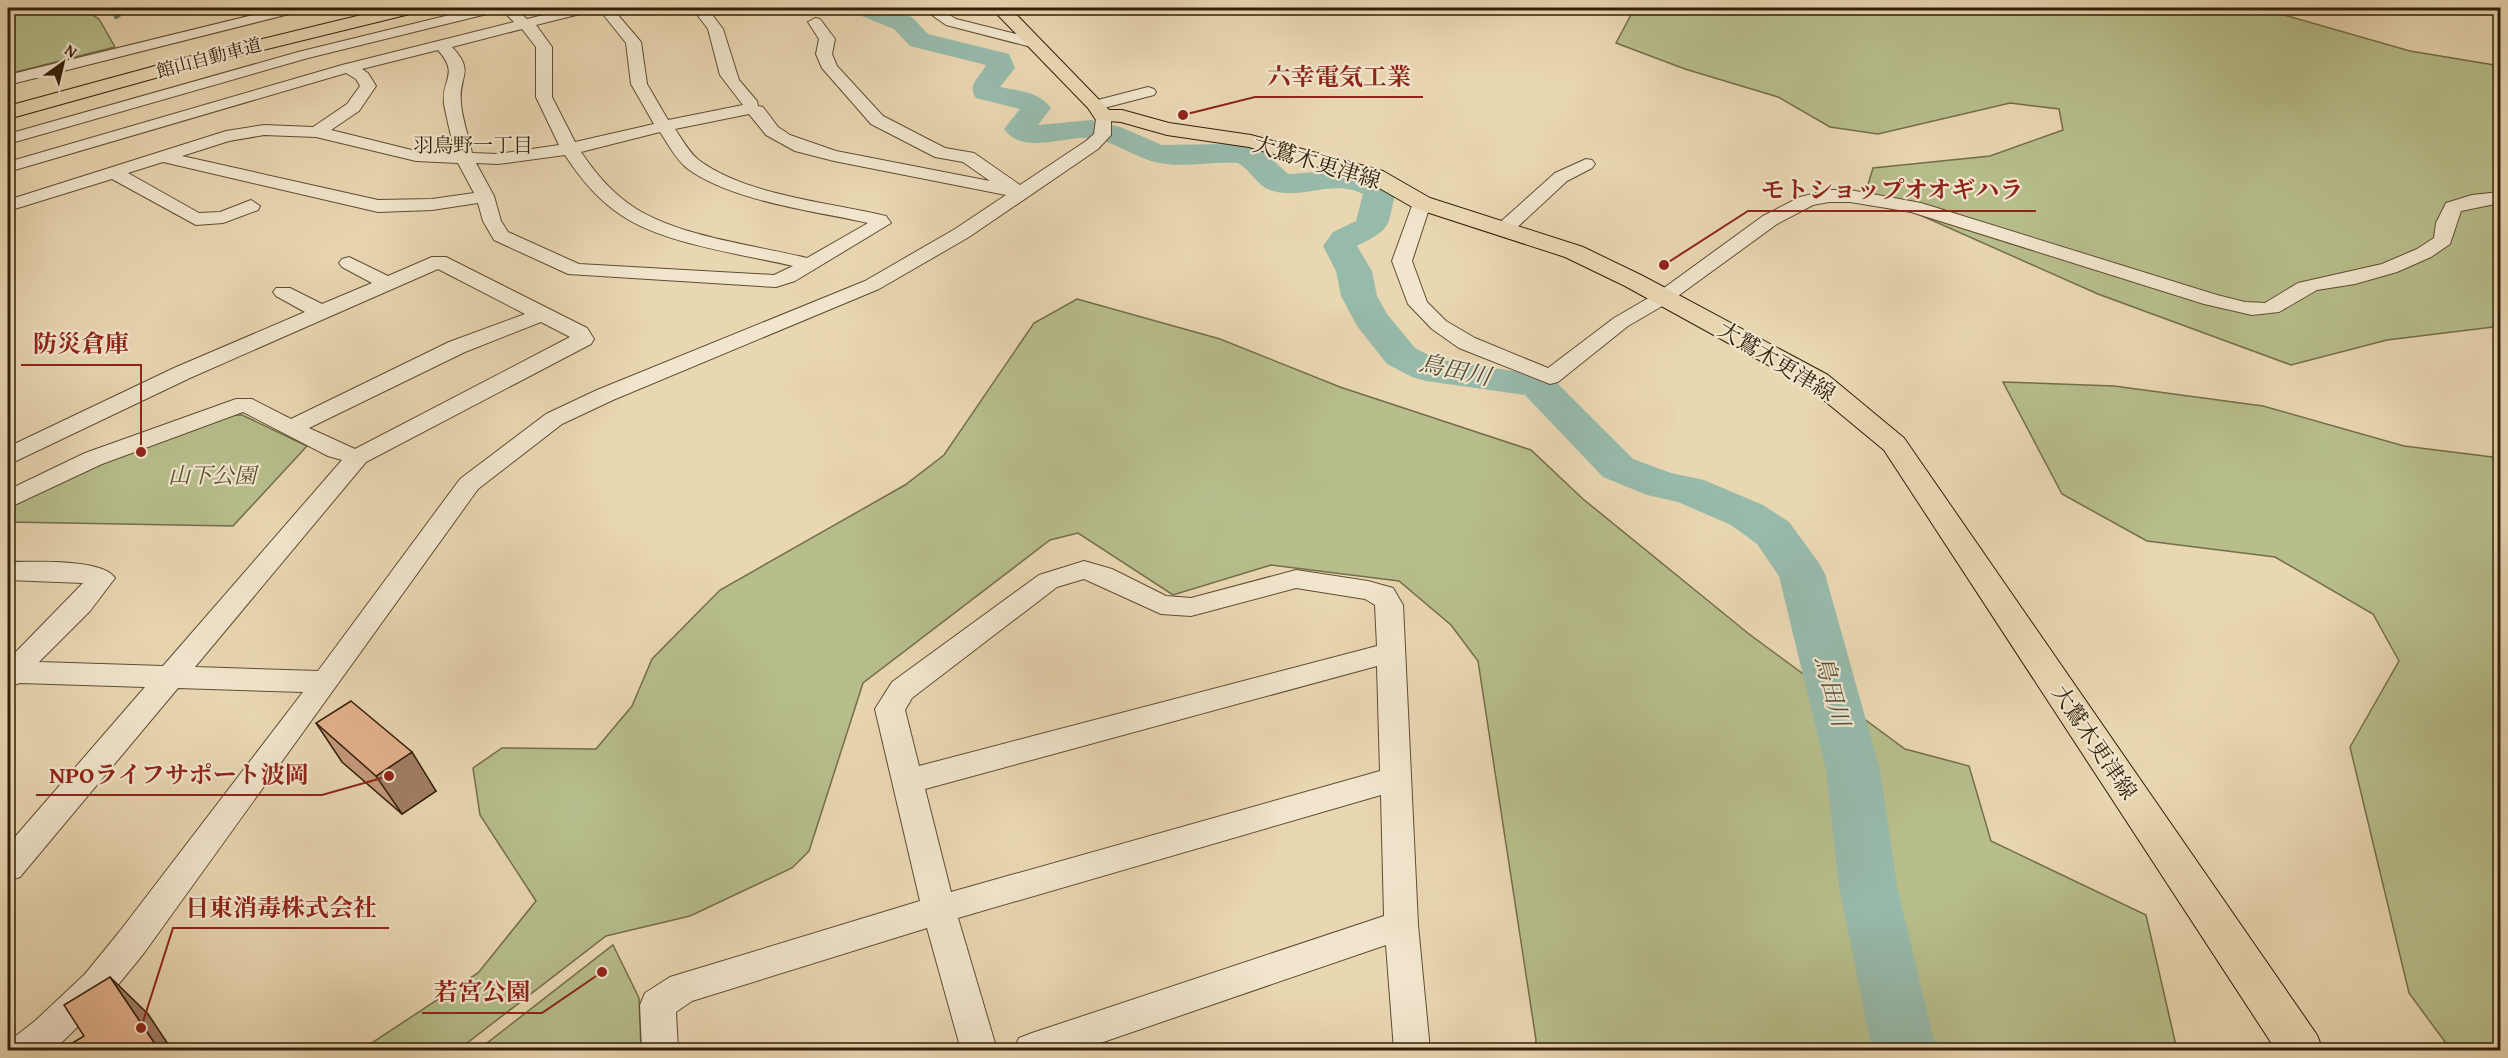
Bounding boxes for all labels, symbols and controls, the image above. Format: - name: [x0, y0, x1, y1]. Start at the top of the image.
- street label: 館山自動車道: [153, 31, 265, 85]
- north arrow: [33, 33, 93, 93]
- text: N: [60, 38, 83, 64]
- callout: 六幸電気工業: [1255, 55, 1423, 97]
- text: 六幸電気工業: [1267, 59, 1411, 94]
- street label: 大鷲木更津線: [1249, 127, 1385, 197]
- district label: 羽鳥野一丁目: [413, 130, 533, 159]
- callout: モトショップオオギハラ: [1748, 169, 2036, 211]
- text: モトショップオオギハラ: [1761, 172, 2023, 207]
- street label: 大鷲木更津線: [1712, 313, 1842, 409]
- callout: 防災倉庫: [21, 323, 141, 365]
- text: 防災倉庫: [33, 326, 129, 361]
- water label: 鳥田川: [1416, 345, 1497, 395]
- park label: 山下公園: [168, 459, 259, 491]
- water label: 鳥田川: [1806, 652, 1859, 733]
- street label: 大鷲木更津線: [2045, 678, 2145, 806]
- callout: NPOライフサポート波岡: [36, 753, 322, 795]
- text: NPOライフサポート波岡: [49, 757, 309, 792]
- callout: 日東消毒株式会社: [173, 886, 389, 928]
- text: 日東消毒株式会社: [185, 890, 377, 925]
- callout: 若宮公園: [422, 971, 542, 1013]
- text: 若宮公園: [434, 974, 530, 1009]

